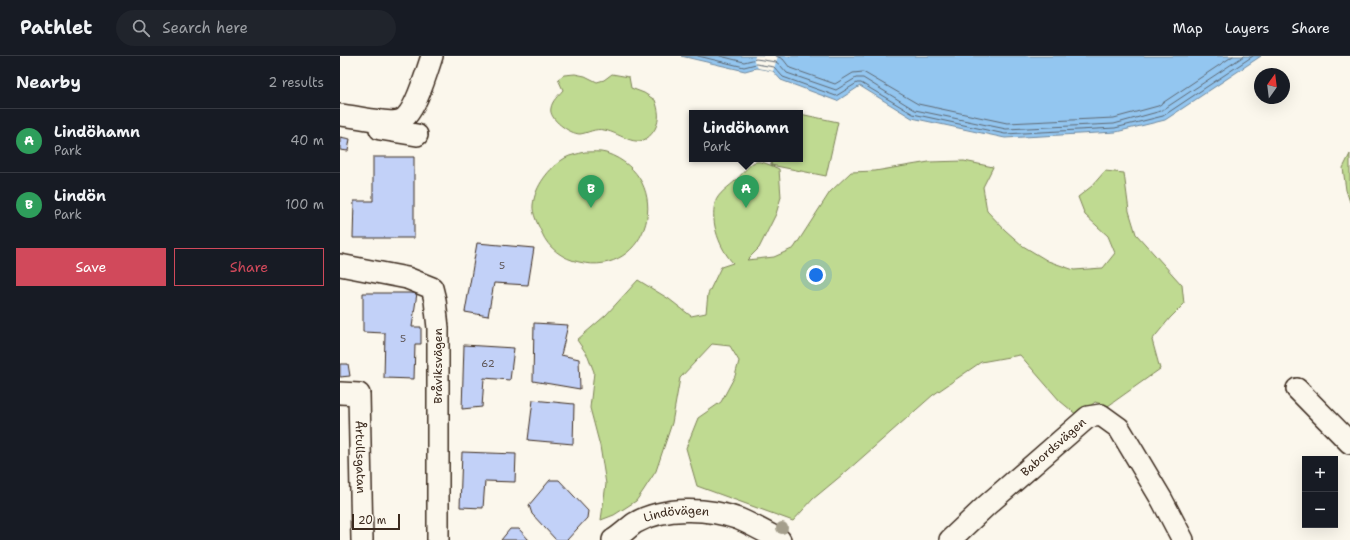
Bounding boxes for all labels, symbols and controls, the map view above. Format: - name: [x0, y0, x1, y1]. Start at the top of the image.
- search box: [116, 10, 396, 46]
- text: Pathlet: [20, 15, 92, 40]
- icon: search: [130, 17, 152, 39]
- text: Search here: [162, 18, 248, 38]
- text: Map: [1173, 19, 1203, 37]
- text: Layers: [1225, 19, 1269, 37]
- text: Share: [1291, 19, 1330, 37]
- north arrow: [1254, 68, 1290, 104]
- text: Nearby: [16, 71, 81, 93]
- text: 2 results: [268, 74, 324, 91]
- popup: [689, 110, 803, 162]
- text: Lindöhamn: [703, 118, 789, 138]
- text: Lindöhamn: [54, 122, 140, 142]
- text: A: [24, 132, 34, 149]
- text: 40 m: [290, 132, 324, 149]
- text: Park: [703, 138, 731, 155]
- text: Park: [54, 142, 82, 159]
- pin: B: [578, 175, 604, 208]
- pin: A: [733, 175, 759, 208]
- text: Lindön: [54, 186, 106, 206]
- text: B: [25, 196, 33, 213]
- text: 100 m: [285, 196, 324, 213]
- text: Park: [54, 206, 82, 223]
- button: Save: [16, 248, 166, 286]
- button: Share: [174, 248, 324, 286]
- house number: 5: [499, 259, 505, 272]
- your location: [806, 265, 826, 285]
- street label: Bråviksvägen: [430, 328, 446, 404]
- house number: 5: [400, 332, 406, 345]
- house number: 62: [481, 357, 495, 370]
- street label: Babordsvägen: [1017, 414, 1090, 480]
- street label: Årtullsgatan: [352, 420, 369, 494]
- map controls: [1302, 456, 1338, 528]
- button: +: [1302, 456, 1338, 492]
- button: −: [1302, 492, 1338, 528]
- street label: Lindövägen: [641, 502, 710, 526]
- scale bar: [352, 512, 400, 531]
- text: 20 m: [358, 513, 386, 528]

